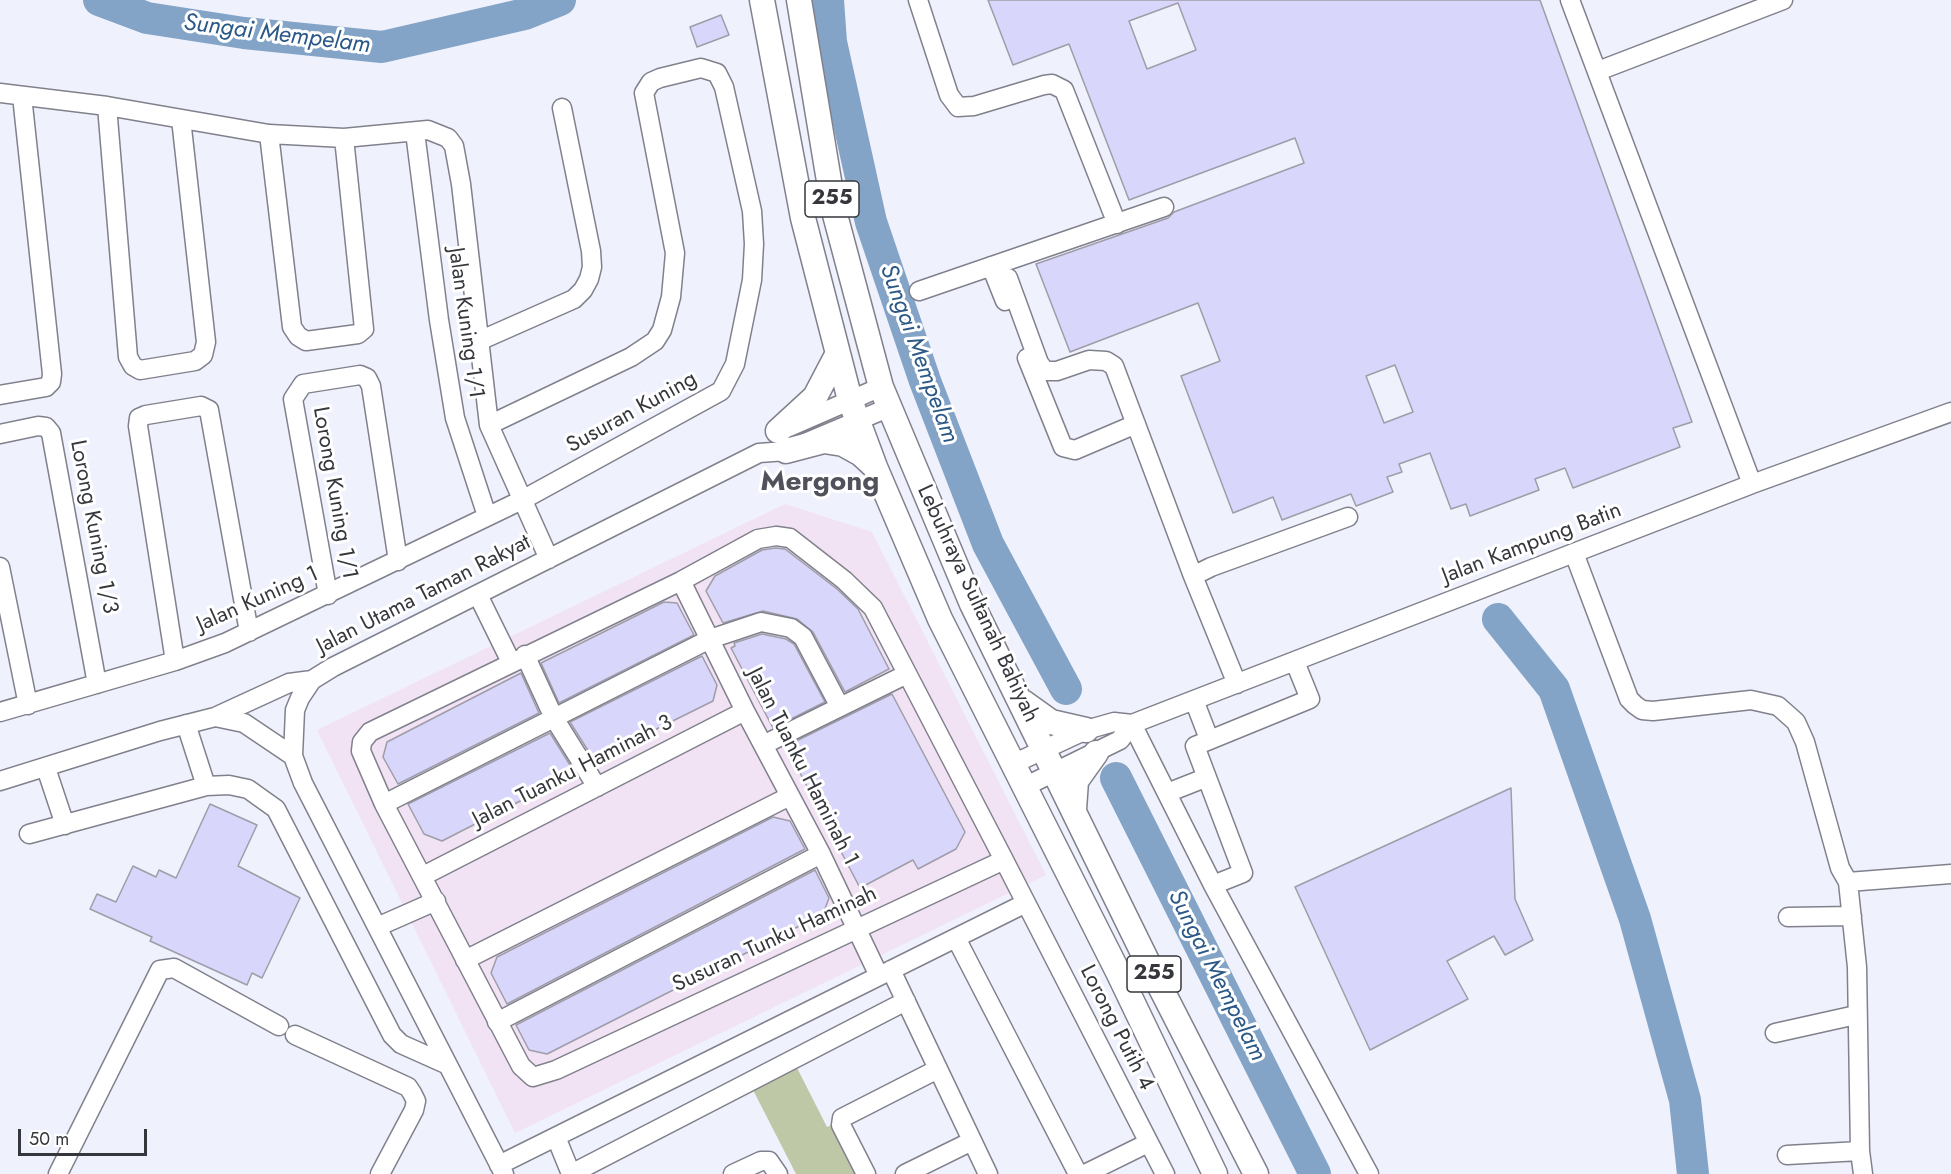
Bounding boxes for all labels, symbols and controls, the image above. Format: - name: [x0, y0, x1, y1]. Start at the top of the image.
- water label: Sungai Mempelam: [182, 9, 372, 61]
- road number: 255: [805, 181, 859, 217]
- street label: Jalan Kuning 1/1: [441, 246, 489, 400]
- water label: Sungai Mempelam: [872, 261, 964, 447]
- street label: Susuran Kuning: [562, 366, 702, 460]
- street label: Lorong Kuning 1/1: [306, 405, 362, 581]
- street label: Lorong Kuning 1/3: [63, 438, 123, 616]
- district label: Mergong: [761, 466, 879, 500]
- street label: Lebuhraya Sultanah Bahiyah: [910, 481, 1044, 727]
- street label: Jalan Kampung Batin: [1439, 498, 1625, 590]
- street label: Jalan Utama Taman Rakyat: [313, 530, 535, 660]
- street label: Jalan Kuning 1: [193, 561, 323, 639]
- street label: Jalan Tuanku Haminah 1: [741, 664, 863, 870]
- street label: Jalan Tuanku Haminah 3: [469, 710, 677, 834]
- street label: Susuran Tunku Haminah: [669, 881, 881, 999]
- water label: Sungai Mempelam: [1160, 886, 1272, 1066]
- road number: 255: [1127, 956, 1181, 992]
- street label: Lorong Putih 4: [1073, 961, 1159, 1095]
- scale bar: [21, 1117, 150, 1155]
- text: 50 m: [29, 1126, 69, 1152]

